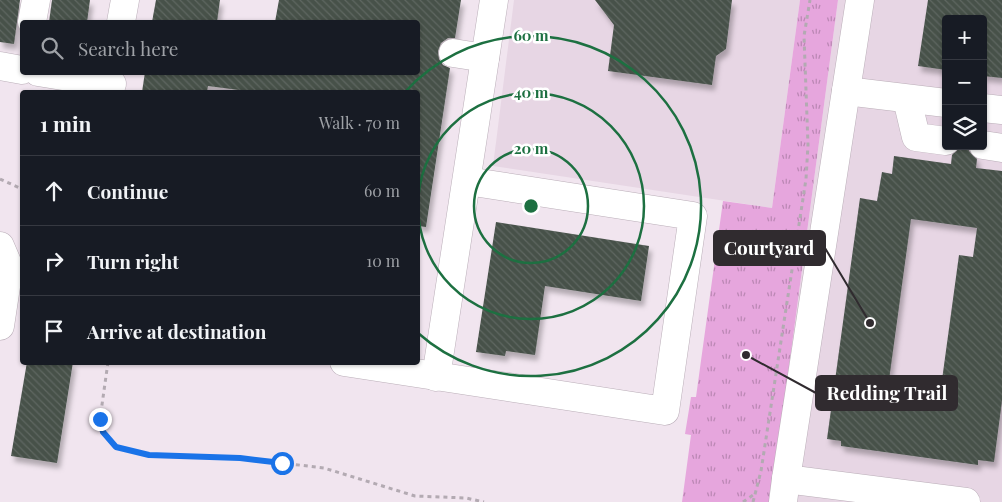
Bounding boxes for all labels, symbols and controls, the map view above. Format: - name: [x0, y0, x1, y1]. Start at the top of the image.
- map controls: [942, 15, 987, 150]
- button: +: [942, 15, 987, 60]
- search box: [20, 20, 420, 75]
- text: 60 m: [513, 25, 549, 45]
- icon: search: [38, 34, 66, 62]
- text: Search here: [78, 35, 178, 61]
- button: −: [942, 60, 987, 105]
- text: 40 m: [514, 82, 549, 102]
- button: layers: [942, 105, 987, 150]
- text: 1 min: [40, 109, 91, 137]
- text: Walk · 70 m: [319, 112, 400, 133]
- text: 20 m: [514, 138, 549, 158]
- icon: ahead: [40, 177, 68, 205]
- text: Continue: [87, 178, 168, 204]
- text: 60 m: [364, 180, 400, 201]
- centre of rings: [522, 197, 540, 215]
- callout: Courtyard: [714, 231, 825, 265]
- text: Courtyard: [724, 234, 815, 260]
- icon: right: [40, 247, 68, 275]
- text: Turn right: [87, 248, 179, 274]
- text: 10 m: [366, 250, 400, 271]
- icon: arrive: [40, 317, 68, 345]
- text: Arrive at destination: [87, 318, 267, 344]
- callout: Redding Trail: [816, 376, 957, 410]
- text: Redding Trail: [827, 379, 947, 405]
- route end: [89, 408, 112, 431]
- route start: [271, 452, 294, 475]

